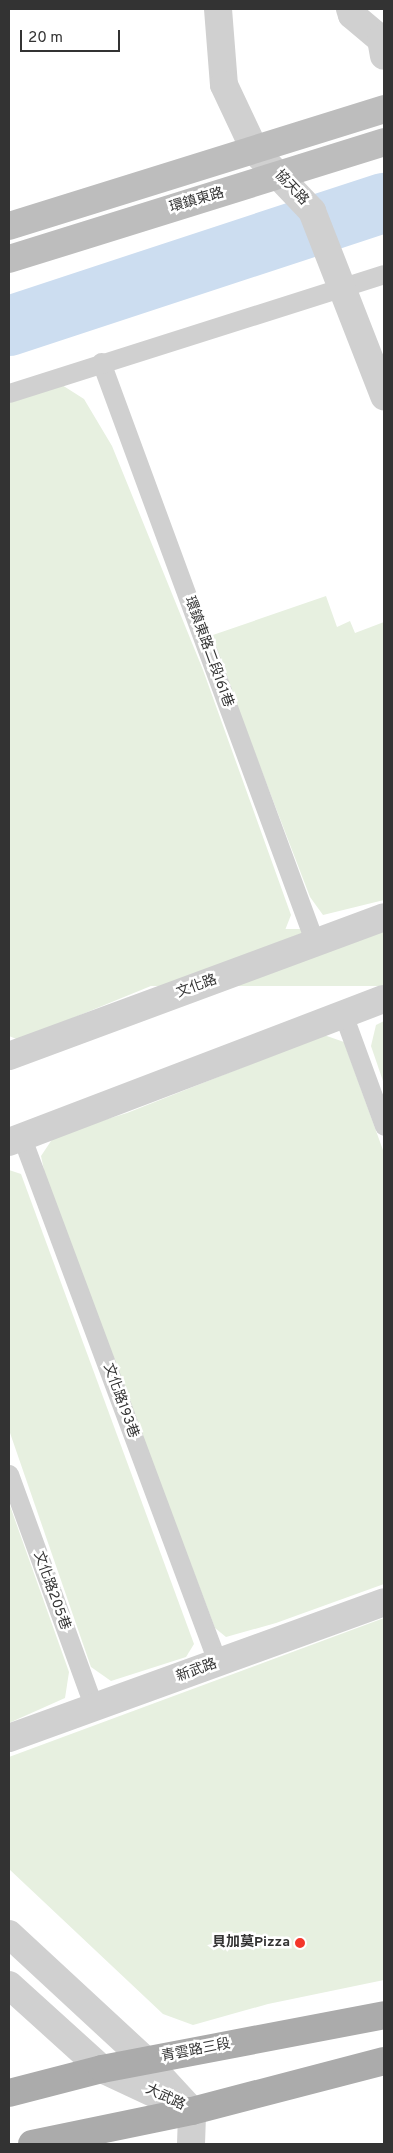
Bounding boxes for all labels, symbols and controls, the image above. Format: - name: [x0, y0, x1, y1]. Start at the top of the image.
- scale bar: [22, 20, 122, 52]
- text: 20 m: [28, 29, 63, 48]
- street label: 協天路: [271, 167, 311, 209]
- street label: 環鎮東路: [168, 185, 226, 217]
- street label: 環鎮東路二段161巷: [180, 594, 236, 710]
- street label: 文化路: [174, 972, 220, 1002]
- street label: 文化路193巷: [99, 1361, 141, 1441]
- street label: 文化路205巷: [29, 1549, 73, 1633]
- street label: 新武路: [174, 1656, 220, 1686]
- place label: 貝加莫Pizza: [212, 1935, 290, 1951]
- marker: 貝加莫Pizza: [294, 1937, 306, 1949]
- street label: 青雲路三段: [160, 2036, 232, 2066]
- street label: 大武路: [142, 2082, 188, 2114]

